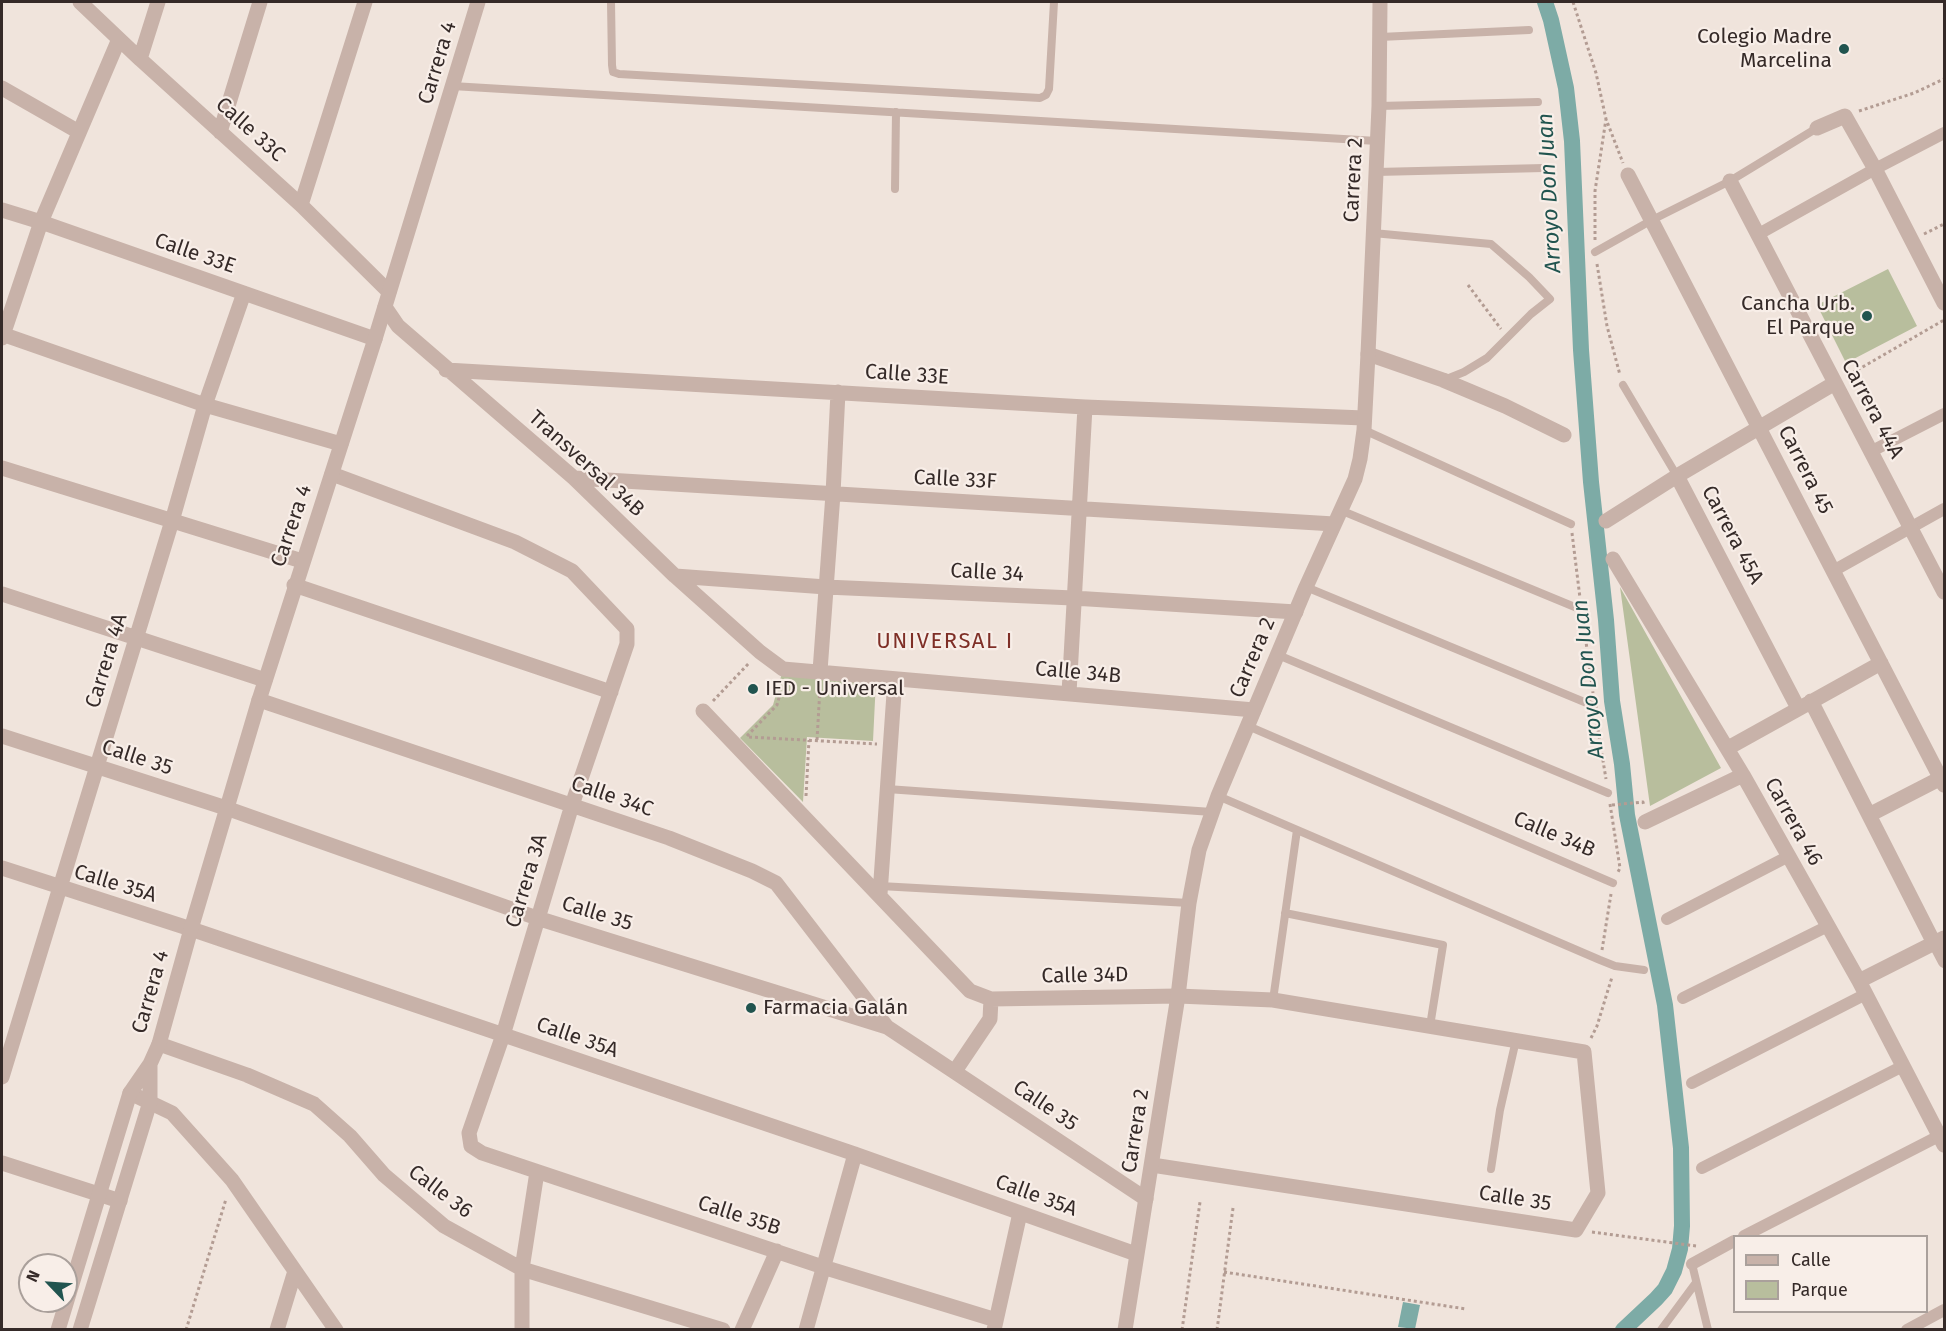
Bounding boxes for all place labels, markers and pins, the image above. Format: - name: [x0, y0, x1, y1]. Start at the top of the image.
- place label: Colegio Madre Marcelina: [1697, 24, 1832, 74]
- marker: Colegio Madre Marcelina: [1837, 42, 1851, 56]
- place label: Cancha Urb. El Parque: [1741, 291, 1855, 341]
- marker: Cancha Urb. El Parque: [1860, 309, 1874, 323]
- place label: IED - Universal: [765, 676, 904, 702]
- marker: IED - Universal: [746, 682, 760, 696]
- place label: Farmacia Galán: [763, 995, 908, 1021]
- marker: Farmacia Galán: [744, 1001, 758, 1015]

